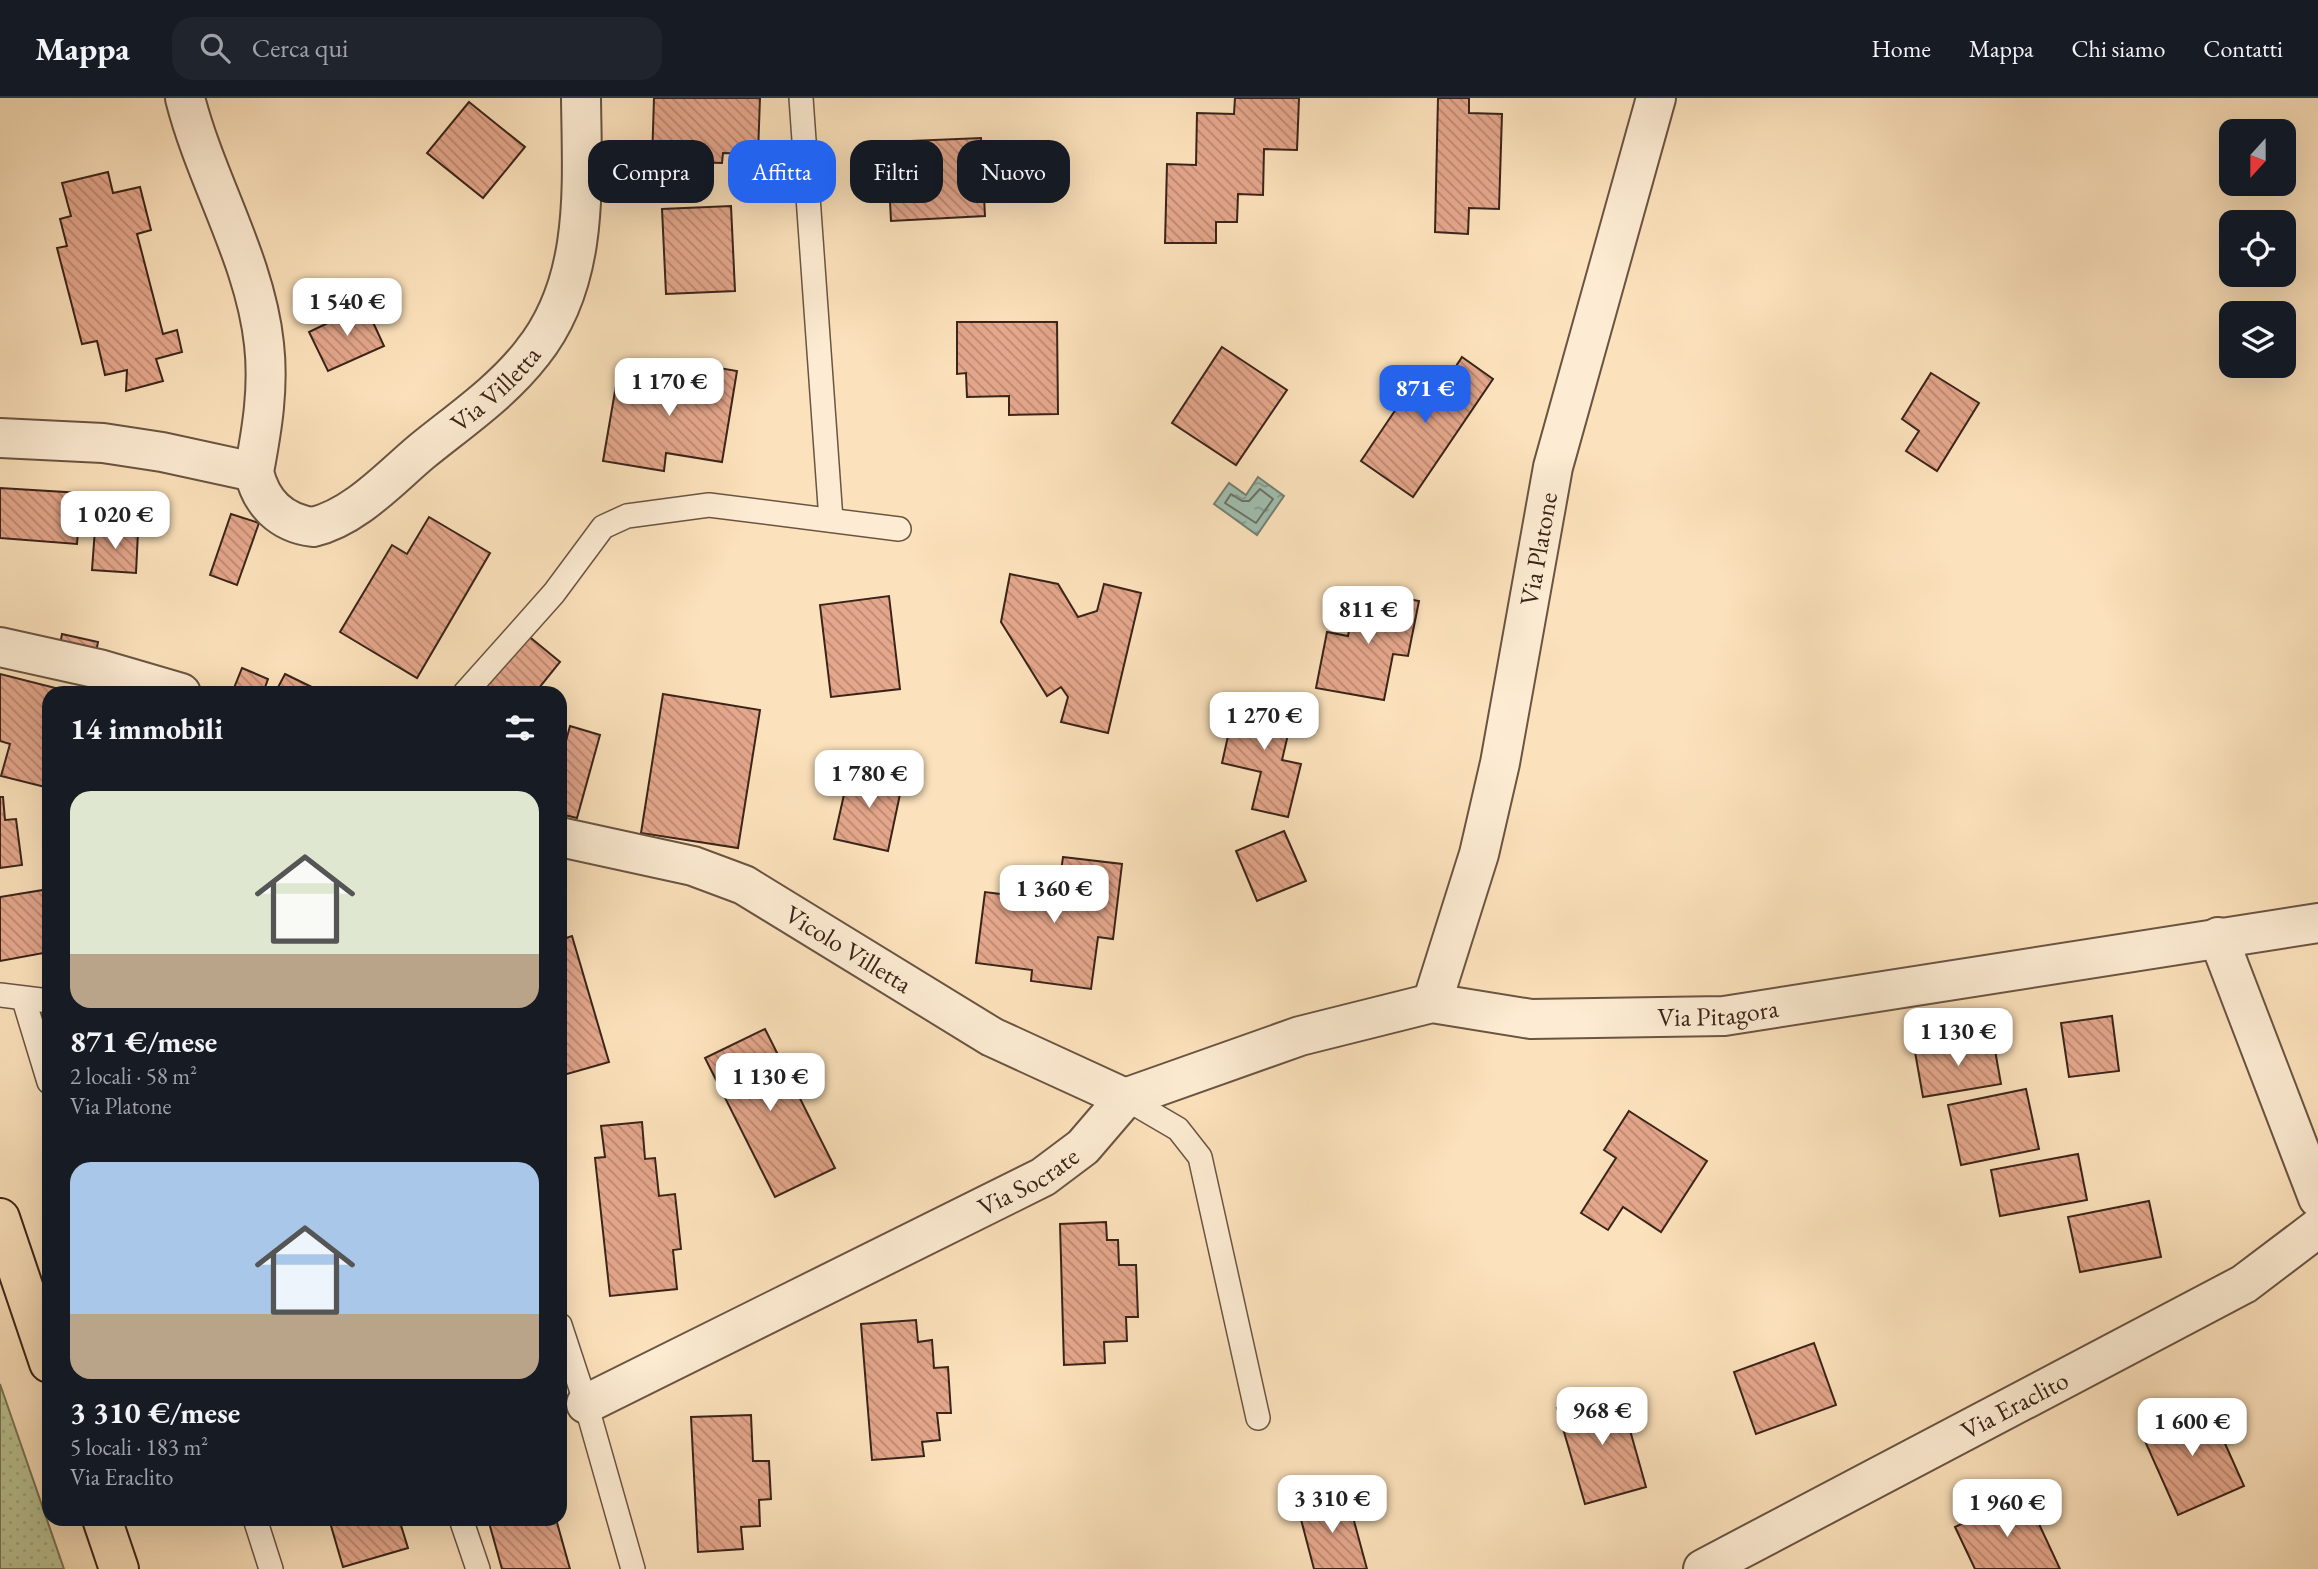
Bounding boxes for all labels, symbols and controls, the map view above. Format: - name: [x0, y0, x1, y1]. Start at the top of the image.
- search box: [172, 17, 662, 80]
- text: Mappa: [35, 27, 130, 70]
- icon: search: [196, 29, 234, 67]
- text: Cerca qui: [252, 31, 348, 65]
- text: Home: [1871, 33, 1931, 64]
- text: Mappa: [1969, 33, 2034, 64]
- text: Chi siamo: [2072, 33, 2165, 64]
- text: Contatti: [2203, 33, 2283, 64]
- north arrow: [2219, 119, 2296, 196]
- map controls: [2219, 119, 2296, 378]
- chip: Compra: [588, 140, 714, 203]
- chip: Affitta: [728, 140, 836, 203]
- chip: Filtri: [850, 140, 943, 203]
- chip: Nuovo: [957, 140, 1070, 203]
- button: locate: [2219, 210, 2296, 287]
- pin: 1 540 €: [282, 278, 412, 338]
- text: 1 540 €: [309, 286, 385, 316]
- button: layers: [2219, 301, 2296, 378]
- street label: Via Villetta: [443, 339, 549, 439]
- pin: 1 170 €: [604, 358, 734, 418]
- text: 1 170 €: [631, 366, 707, 396]
- pin: 871 €: [1376, 366, 1474, 425]
- text: 871 €: [1396, 373, 1454, 403]
- street label: Via Platone: [1511, 490, 1565, 609]
- pin: 1 020 €: [50, 491, 180, 551]
- text: 1 020 €: [77, 499, 153, 529]
- pin: 811 €: [1319, 587, 1417, 646]
- text: 811 €: [1339, 594, 1397, 624]
- pin: 1 270 €: [1199, 692, 1329, 752]
- text: 1 270 €: [1226, 700, 1302, 730]
- text: 14 immobili: [70, 709, 223, 748]
- icon: filters: [501, 709, 539, 747]
- pin: 1 780 €: [804, 750, 934, 810]
- text: 1 780 €: [831, 758, 907, 788]
- icon: home: [242, 836, 368, 962]
- pin: 1 360 €: [989, 866, 1119, 925]
- text: 1 360 €: [1016, 873, 1092, 903]
- street label: Vicolo Villetta: [779, 897, 919, 1001]
- street label: Via Pitagora: [1657, 991, 1781, 1034]
- pin: 1 130 €: [1893, 1009, 2023, 1068]
- text: 1 130 €: [1920, 1016, 1996, 1046]
- text: 871 €/mese: [70, 1022, 217, 1061]
- pin: 1 130 €: [705, 1054, 835, 1113]
- text: 2 locali · 58 m²: [70, 1061, 197, 1091]
- text: 1 130 €: [732, 1061, 808, 1091]
- text: Via Platone: [70, 1091, 172, 1121]
- street label: Via Socrate: [972, 1139, 1086, 1224]
- icon: home: [242, 1207, 368, 1333]
- street label: Via Eraclito: [1955, 1363, 2074, 1447]
- pin: 968 €: [1553, 1388, 1651, 1447]
- text: 3 310 €/mese: [70, 1393, 240, 1432]
- text: 968 €: [1573, 1395, 1631, 1425]
- pin: 1 600 €: [2127, 1398, 2257, 1458]
- text: 1 600 €: [2154, 1406, 2230, 1436]
- text: 5 locali · 183 m²: [70, 1432, 208, 1462]
- text: Via Eraclito: [70, 1462, 173, 1492]
- pin: 3 310 €: [1267, 1476, 1397, 1535]
- pin: 1 960 €: [1942, 1480, 2072, 1539]
- text: 3 310 €: [1294, 1483, 1370, 1513]
- text: 1 960 €: [1969, 1487, 2045, 1517]

